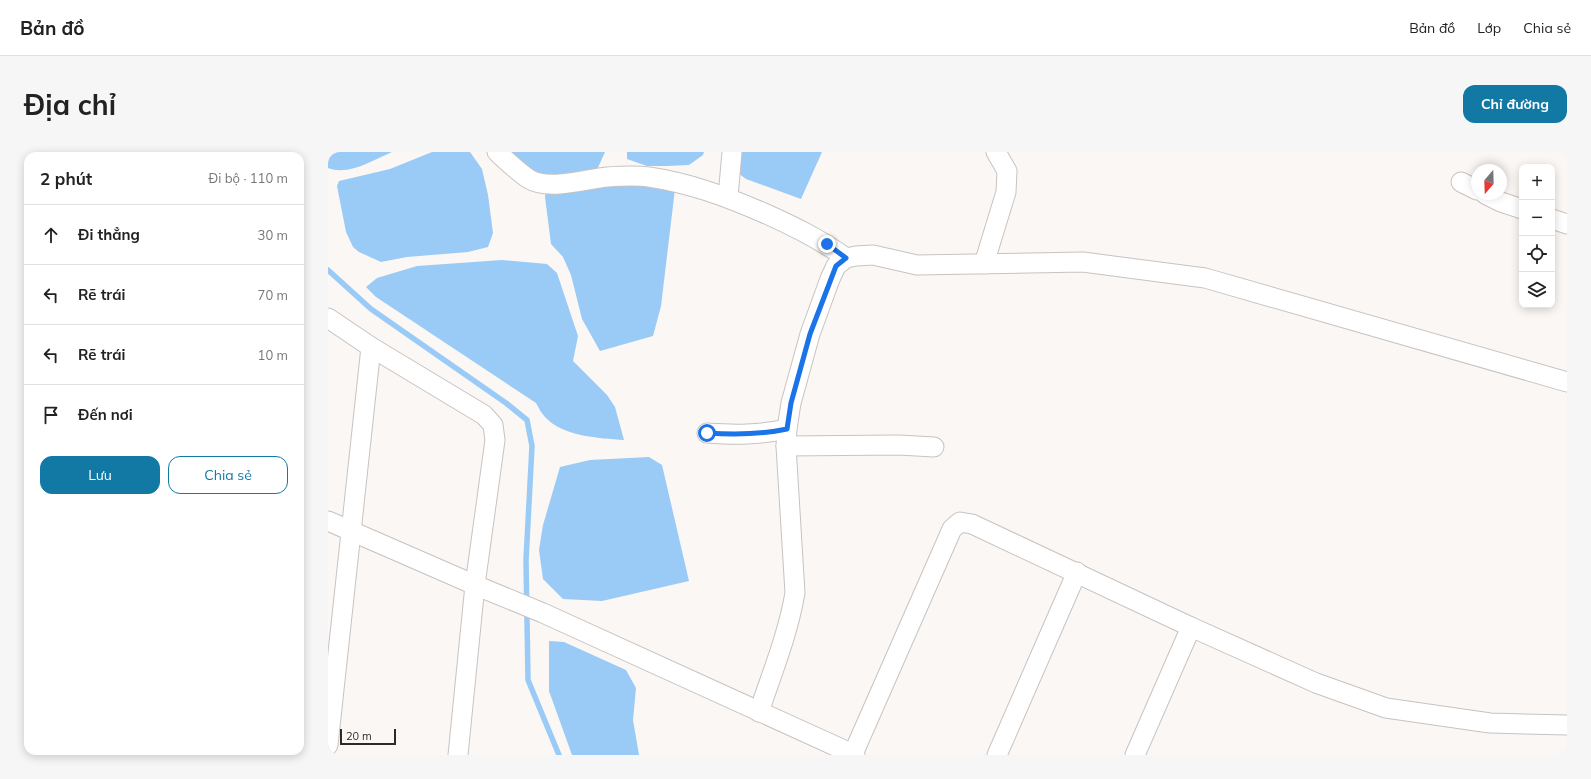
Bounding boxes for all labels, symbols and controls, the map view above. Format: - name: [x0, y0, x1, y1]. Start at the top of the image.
- text: Bản đồ: [20, 16, 85, 40]
- text: Bản đồ: [1409, 19, 1455, 37]
- text: Lớp: [1477, 19, 1501, 37]
- text: Chia sẻ: [1523, 19, 1571, 37]
- button: Chỉ đường: [1463, 85, 1567, 123]
- text: Địa chỉ: [24, 87, 116, 122]
- north arrow: [1471, 164, 1507, 200]
- map controls: [1519, 164, 1555, 308]
- button: +: [1519, 164, 1555, 200]
- text: 2 phút: [40, 168, 92, 189]
- text: Đi bộ · 110 m: [209, 170, 288, 186]
- button: −: [1519, 200, 1555, 236]
- icon: ahead: [40, 224, 62, 246]
- text: Đi thẳng: [78, 225, 140, 244]
- text: 30 m: [258, 227, 288, 243]
- route end: [818, 235, 836, 253]
- button: locate: [1519, 236, 1555, 272]
- button: layers: [1519, 272, 1555, 308]
- icon: left: [40, 284, 62, 306]
- text: Rẽ trái: [78, 285, 125, 304]
- text: 70 m: [258, 287, 288, 303]
- icon: left: [40, 344, 62, 366]
- text: Rẽ trái: [78, 345, 125, 364]
- text: 10 m: [258, 347, 288, 363]
- icon: arrive: [40, 404, 62, 426]
- text: Đến nơi: [78, 405, 133, 424]
- route start: [698, 424, 716, 442]
- button: Lưu: [40, 456, 160, 494]
- button: Chia sẻ: [168, 456, 288, 494]
- scale bar: [340, 727, 396, 746]
- text: 20 m: [346, 729, 372, 743]

